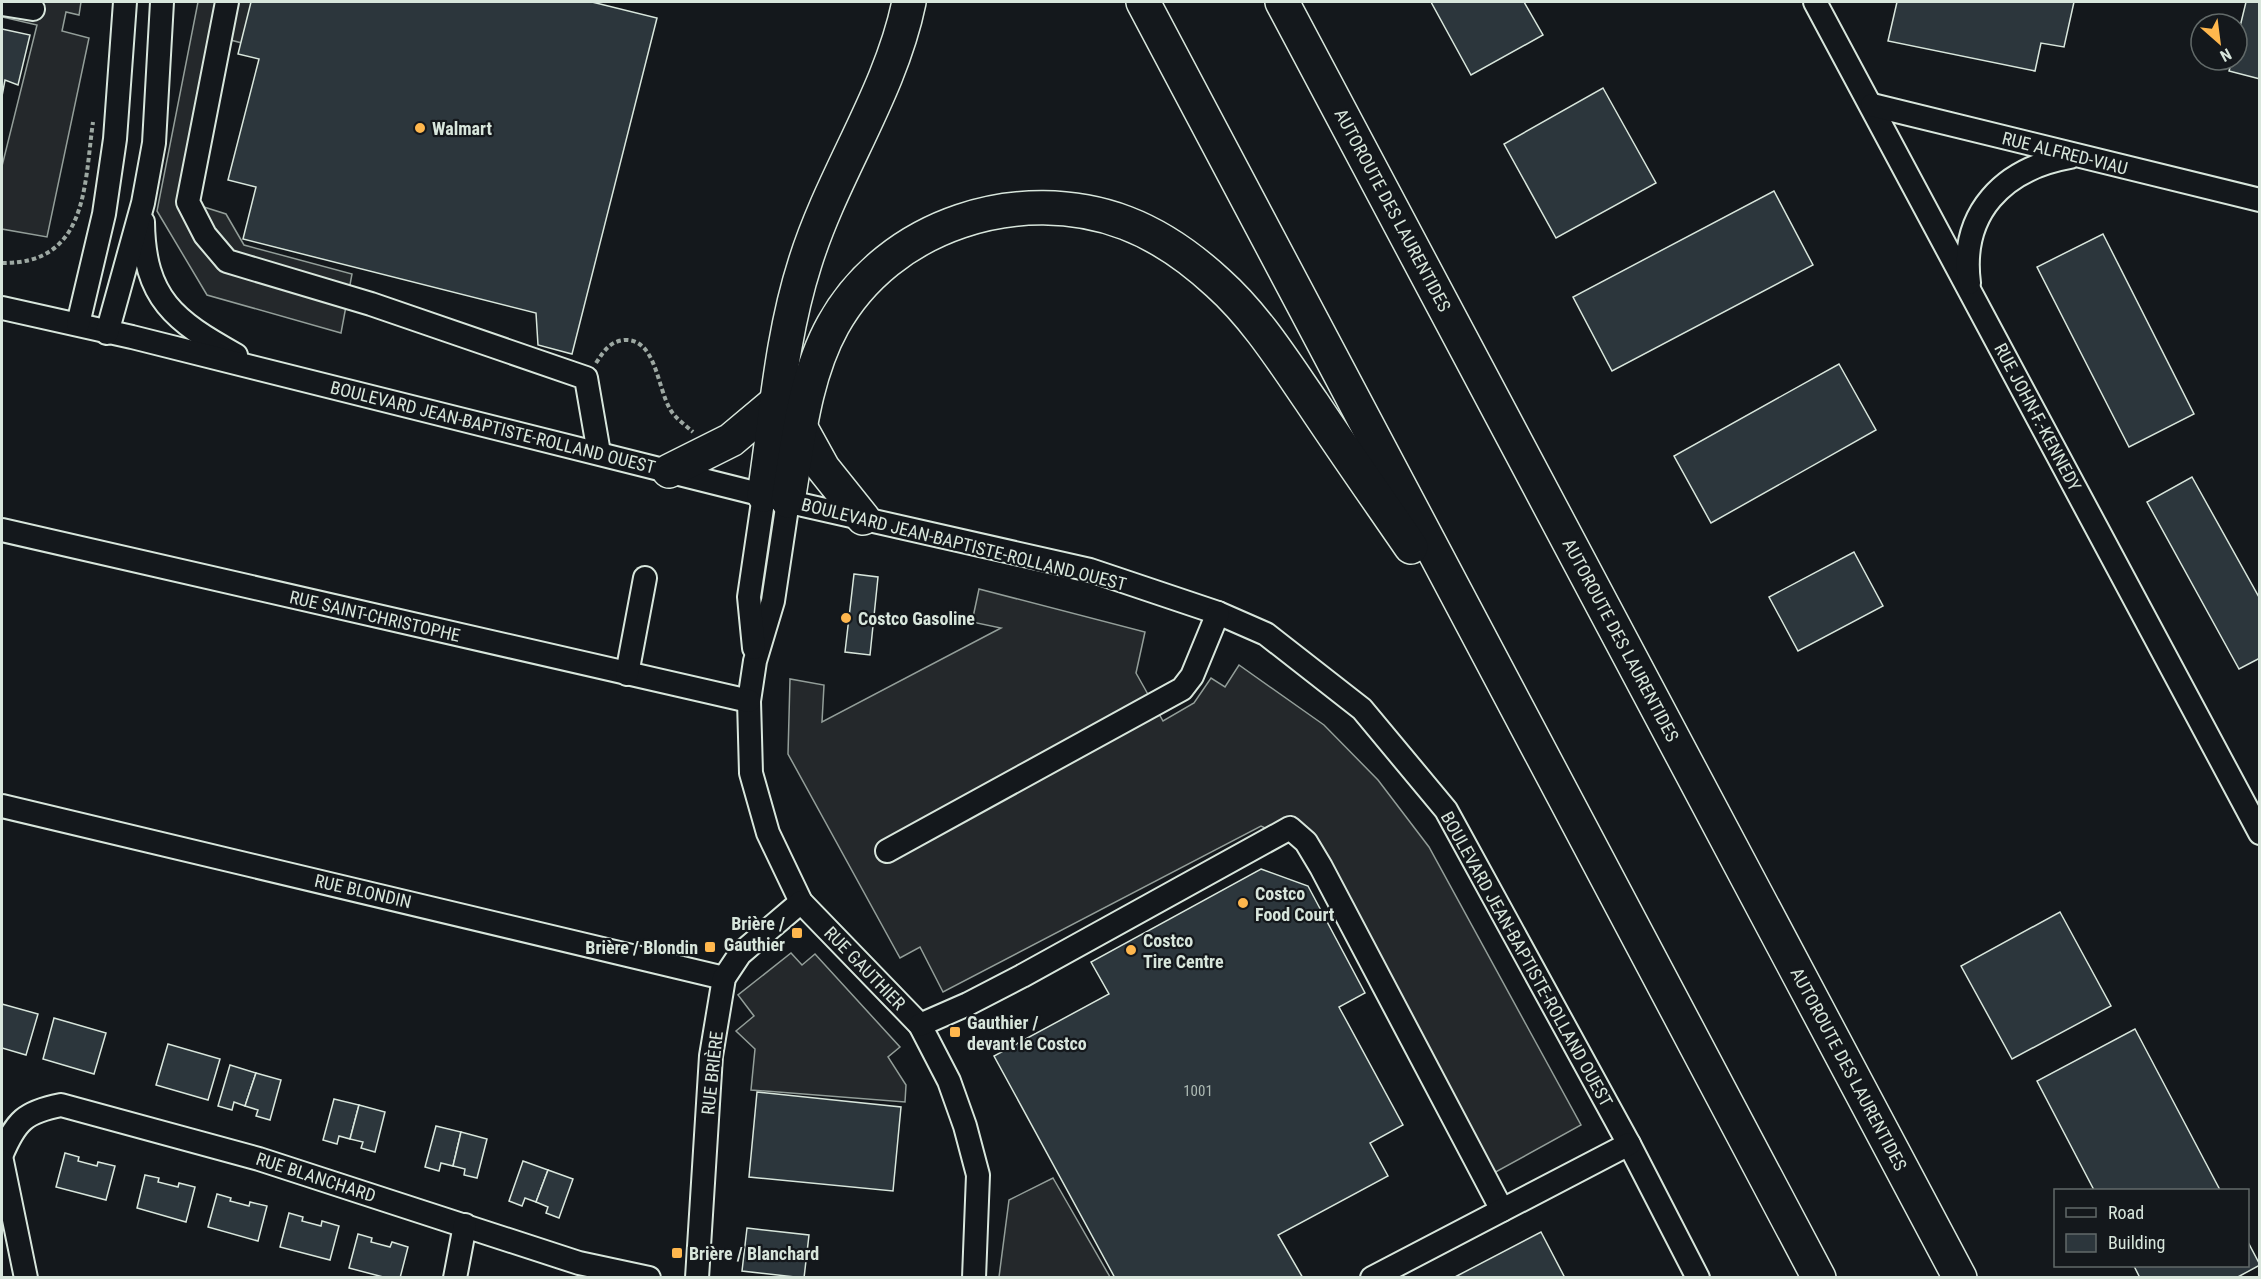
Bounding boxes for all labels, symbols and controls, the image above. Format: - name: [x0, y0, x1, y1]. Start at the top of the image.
- north arrow: [2189, 12, 2249, 72]
- text: N: [2217, 44, 2235, 65]
- street label: AUTOROUTE DES LAURENTIDES: [1330, 105, 1456, 315]
- place label: Walmart: [432, 118, 492, 139]
- marker: Walmart: [413, 121, 427, 135]
- street label: RUE ALFRED-VIAU: [2000, 127, 2130, 179]
- street label: RUE JOHN-F.-KENNEDY: [1990, 340, 2086, 495]
- street label: BOULEVARD JEAN-BAPTISTE-ROLLAND OUEST: [328, 376, 658, 478]
- street label: BOULEVARD JEAN-BAPTISTE-ROLLAND OUEST: [799, 493, 1129, 595]
- street label: AUTOROUTE DES LAURENTIDES: [1558, 535, 1684, 745]
- street label: RUE SAINT-CHRISTOPHE: [288, 586, 462, 646]
- place label: Costco Gasoline: [858, 608, 975, 629]
- marker: Costco Gasoline: [839, 611, 853, 625]
- street label: BOULEVARD JEAN-BAPTISTE-ROLLAND OUEST: [1437, 808, 1617, 1110]
- street label: RUE BLONDIN: [313, 870, 413, 912]
- place label: Costco Food Court: [1255, 883, 1335, 925]
- marker: Costco Food Court: [1236, 896, 1250, 910]
- place label: Brière / Gauthier: [724, 913, 785, 955]
- street label: RUE GAUTHIER: [820, 922, 910, 1014]
- marker: Brière / Gauthier: [790, 926, 804, 940]
- place label: Costco Tire Centre: [1143, 930, 1224, 972]
- place label: Brière / Blondin: [585, 937, 698, 958]
- marker: Brière / Blondin: [703, 940, 717, 954]
- marker: Costco Tire Centre: [1124, 943, 1138, 957]
- street label: AUTOROUTE DES LAURENTIDES: [1786, 964, 1912, 1174]
- place label: Gauthier / devant le Costco: [967, 1012, 1087, 1054]
- marker: Gauthier / devant le Costco: [948, 1025, 962, 1039]
- street label: RUE BRIÈRE: [697, 1030, 727, 1116]
- house number: 1001: [1183, 1082, 1213, 1100]
- street label: RUE BLANCHARD: [254, 1148, 378, 1206]
- legend: [2054, 1189, 2249, 1267]
- text: Road: [2108, 1202, 2144, 1223]
- text: Building: [2108, 1232, 2165, 1253]
- place label: Brière / Blanchard: [689, 1243, 819, 1264]
- marker: Brière / Blanchard: [670, 1246, 684, 1260]

